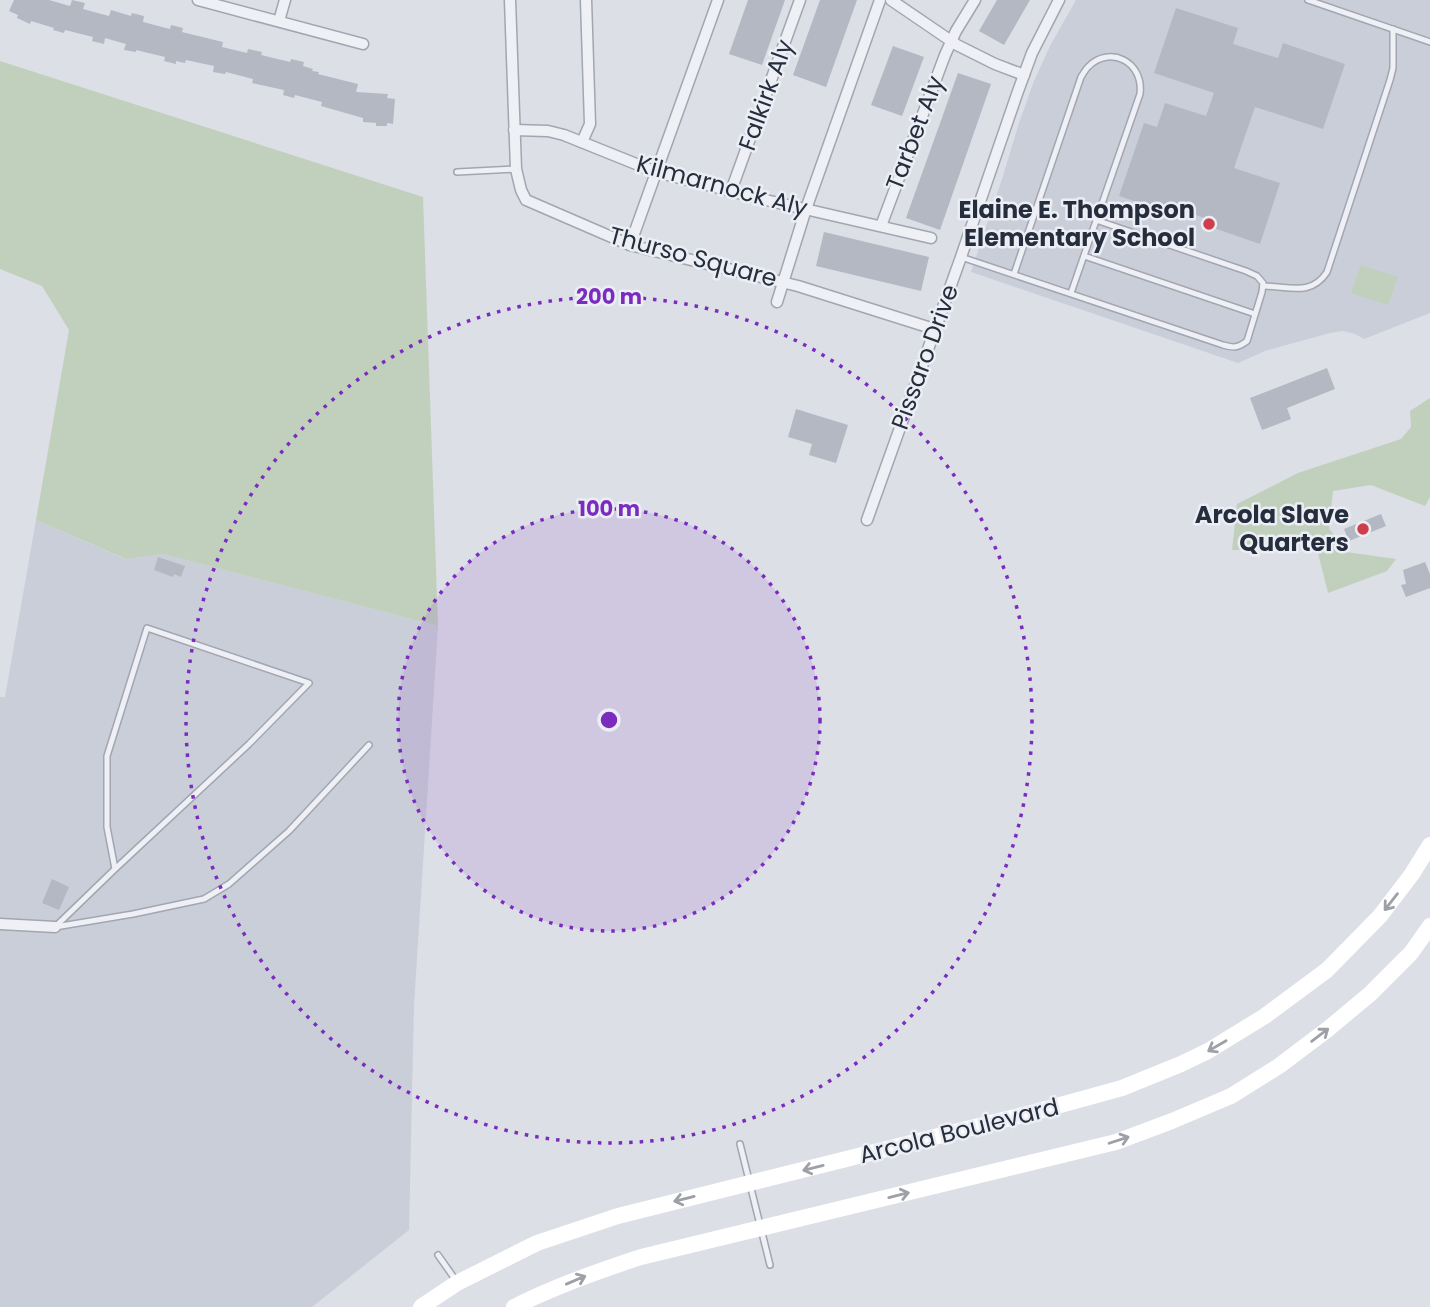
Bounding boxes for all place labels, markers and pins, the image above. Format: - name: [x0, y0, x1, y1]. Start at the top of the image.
- place label: Elaine E. Thompson Elementary School: [958, 193, 1195, 254]
- marker: Elaine E. Thompson Elementary School: [1201, 216, 1217, 232]
- place label: Arcola Slave Quarters: [1195, 498, 1349, 559]
- marker: Arcola Slave Quarters: [1355, 521, 1371, 537]
- centre of rings: [597, 708, 621, 732]

